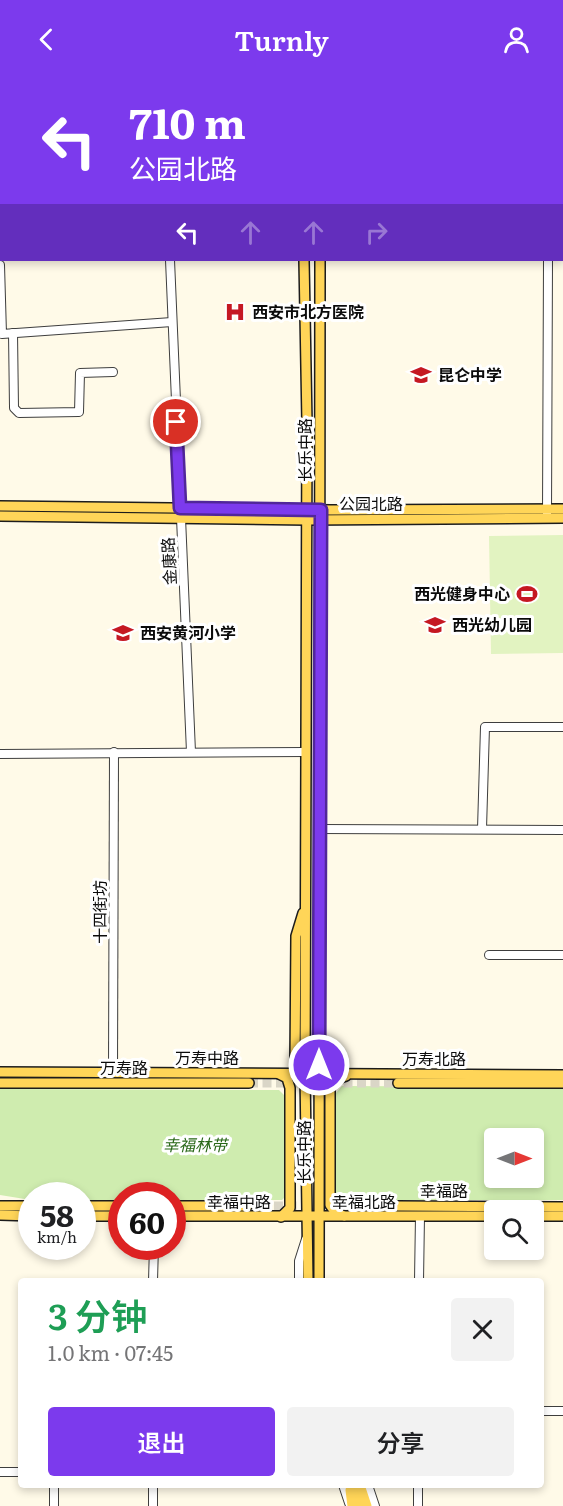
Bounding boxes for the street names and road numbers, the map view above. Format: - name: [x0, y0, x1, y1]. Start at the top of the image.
- street label: 长乐中路: [292, 418, 316, 482]
- street label: 公园北路: [339, 491, 403, 515]
- street label: 金康路: [155, 536, 181, 586]
- street label: 十四街坊: [87, 880, 111, 944]
- street label: 万寿中路: [175, 1045, 239, 1069]
- street label: 万寿北路: [402, 1046, 466, 1070]
- street label: 万寿路: [100, 1055, 148, 1079]
- street label: 长乐中路: [291, 1120, 315, 1184]
- street label: 幸福路: [420, 1178, 468, 1202]
- street label: 幸福中路: [207, 1189, 271, 1213]
- street label: 幸福北路: [332, 1189, 396, 1213]

